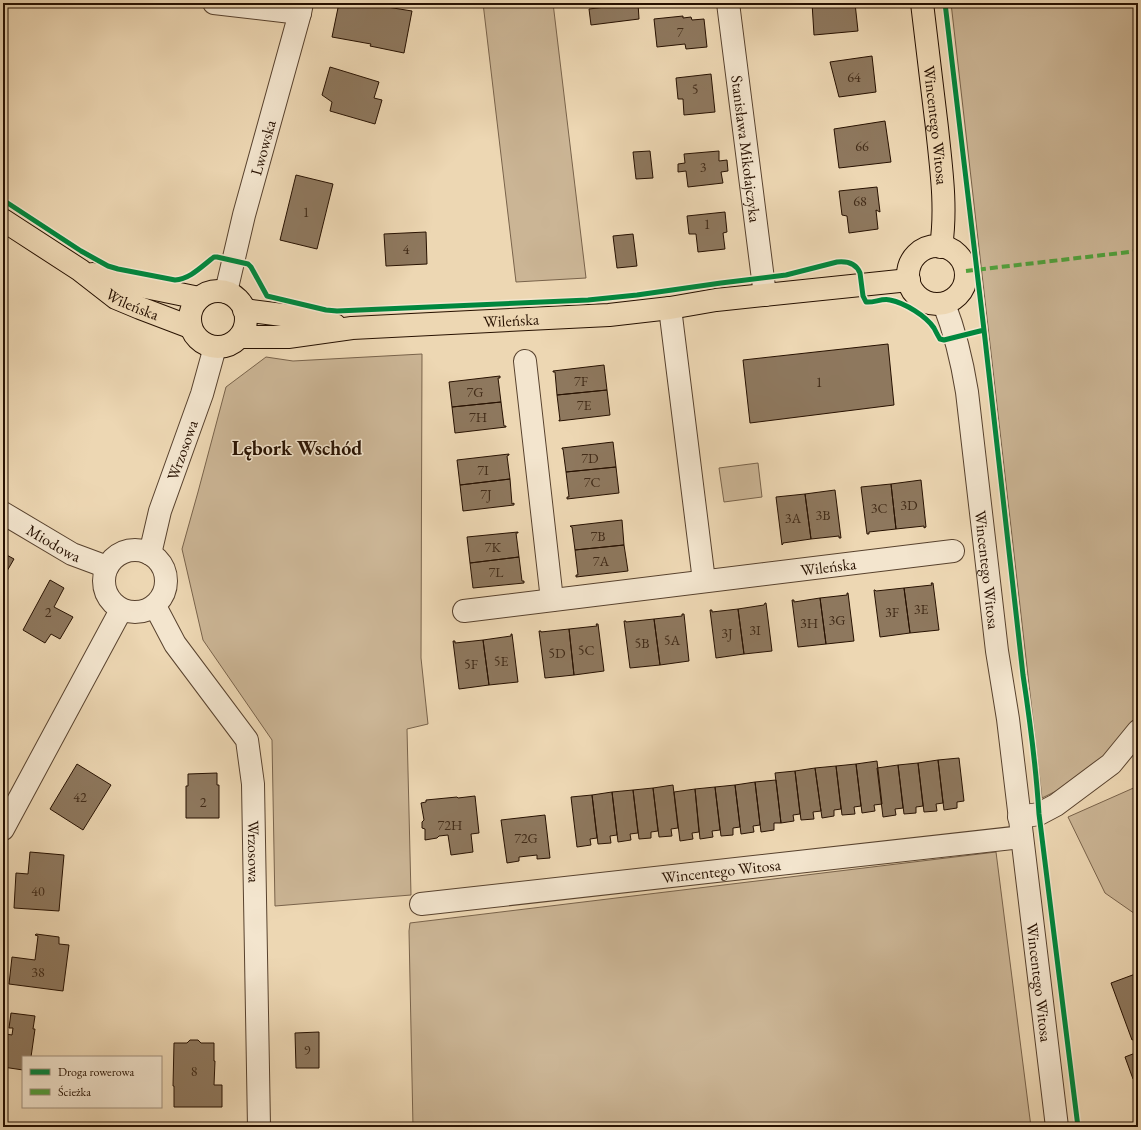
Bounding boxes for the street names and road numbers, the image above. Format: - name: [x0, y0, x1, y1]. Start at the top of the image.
- street label: Wincentego Witosa: [919, 64, 953, 186]
- street label: Stanisława Mikołajczyka: [726, 74, 766, 224]
- street label: Lwowska: [245, 117, 281, 178]
- street label: Wileńska: [101, 284, 162, 325]
- street label: Wileńska: [483, 309, 540, 332]
- street label: Wrzosowa: [162, 417, 203, 483]
- street label: Wincentego Witosa: [970, 509, 1004, 631]
- street label: Miodowa: [23, 519, 84, 567]
- street label: Wileńska: [799, 553, 858, 581]
- street label: Wrzosowa: [243, 820, 265, 884]
- street label: Wincentego Witosa: [661, 854, 782, 888]
- street label: Wincentego Witosa: [1022, 922, 1057, 1044]

